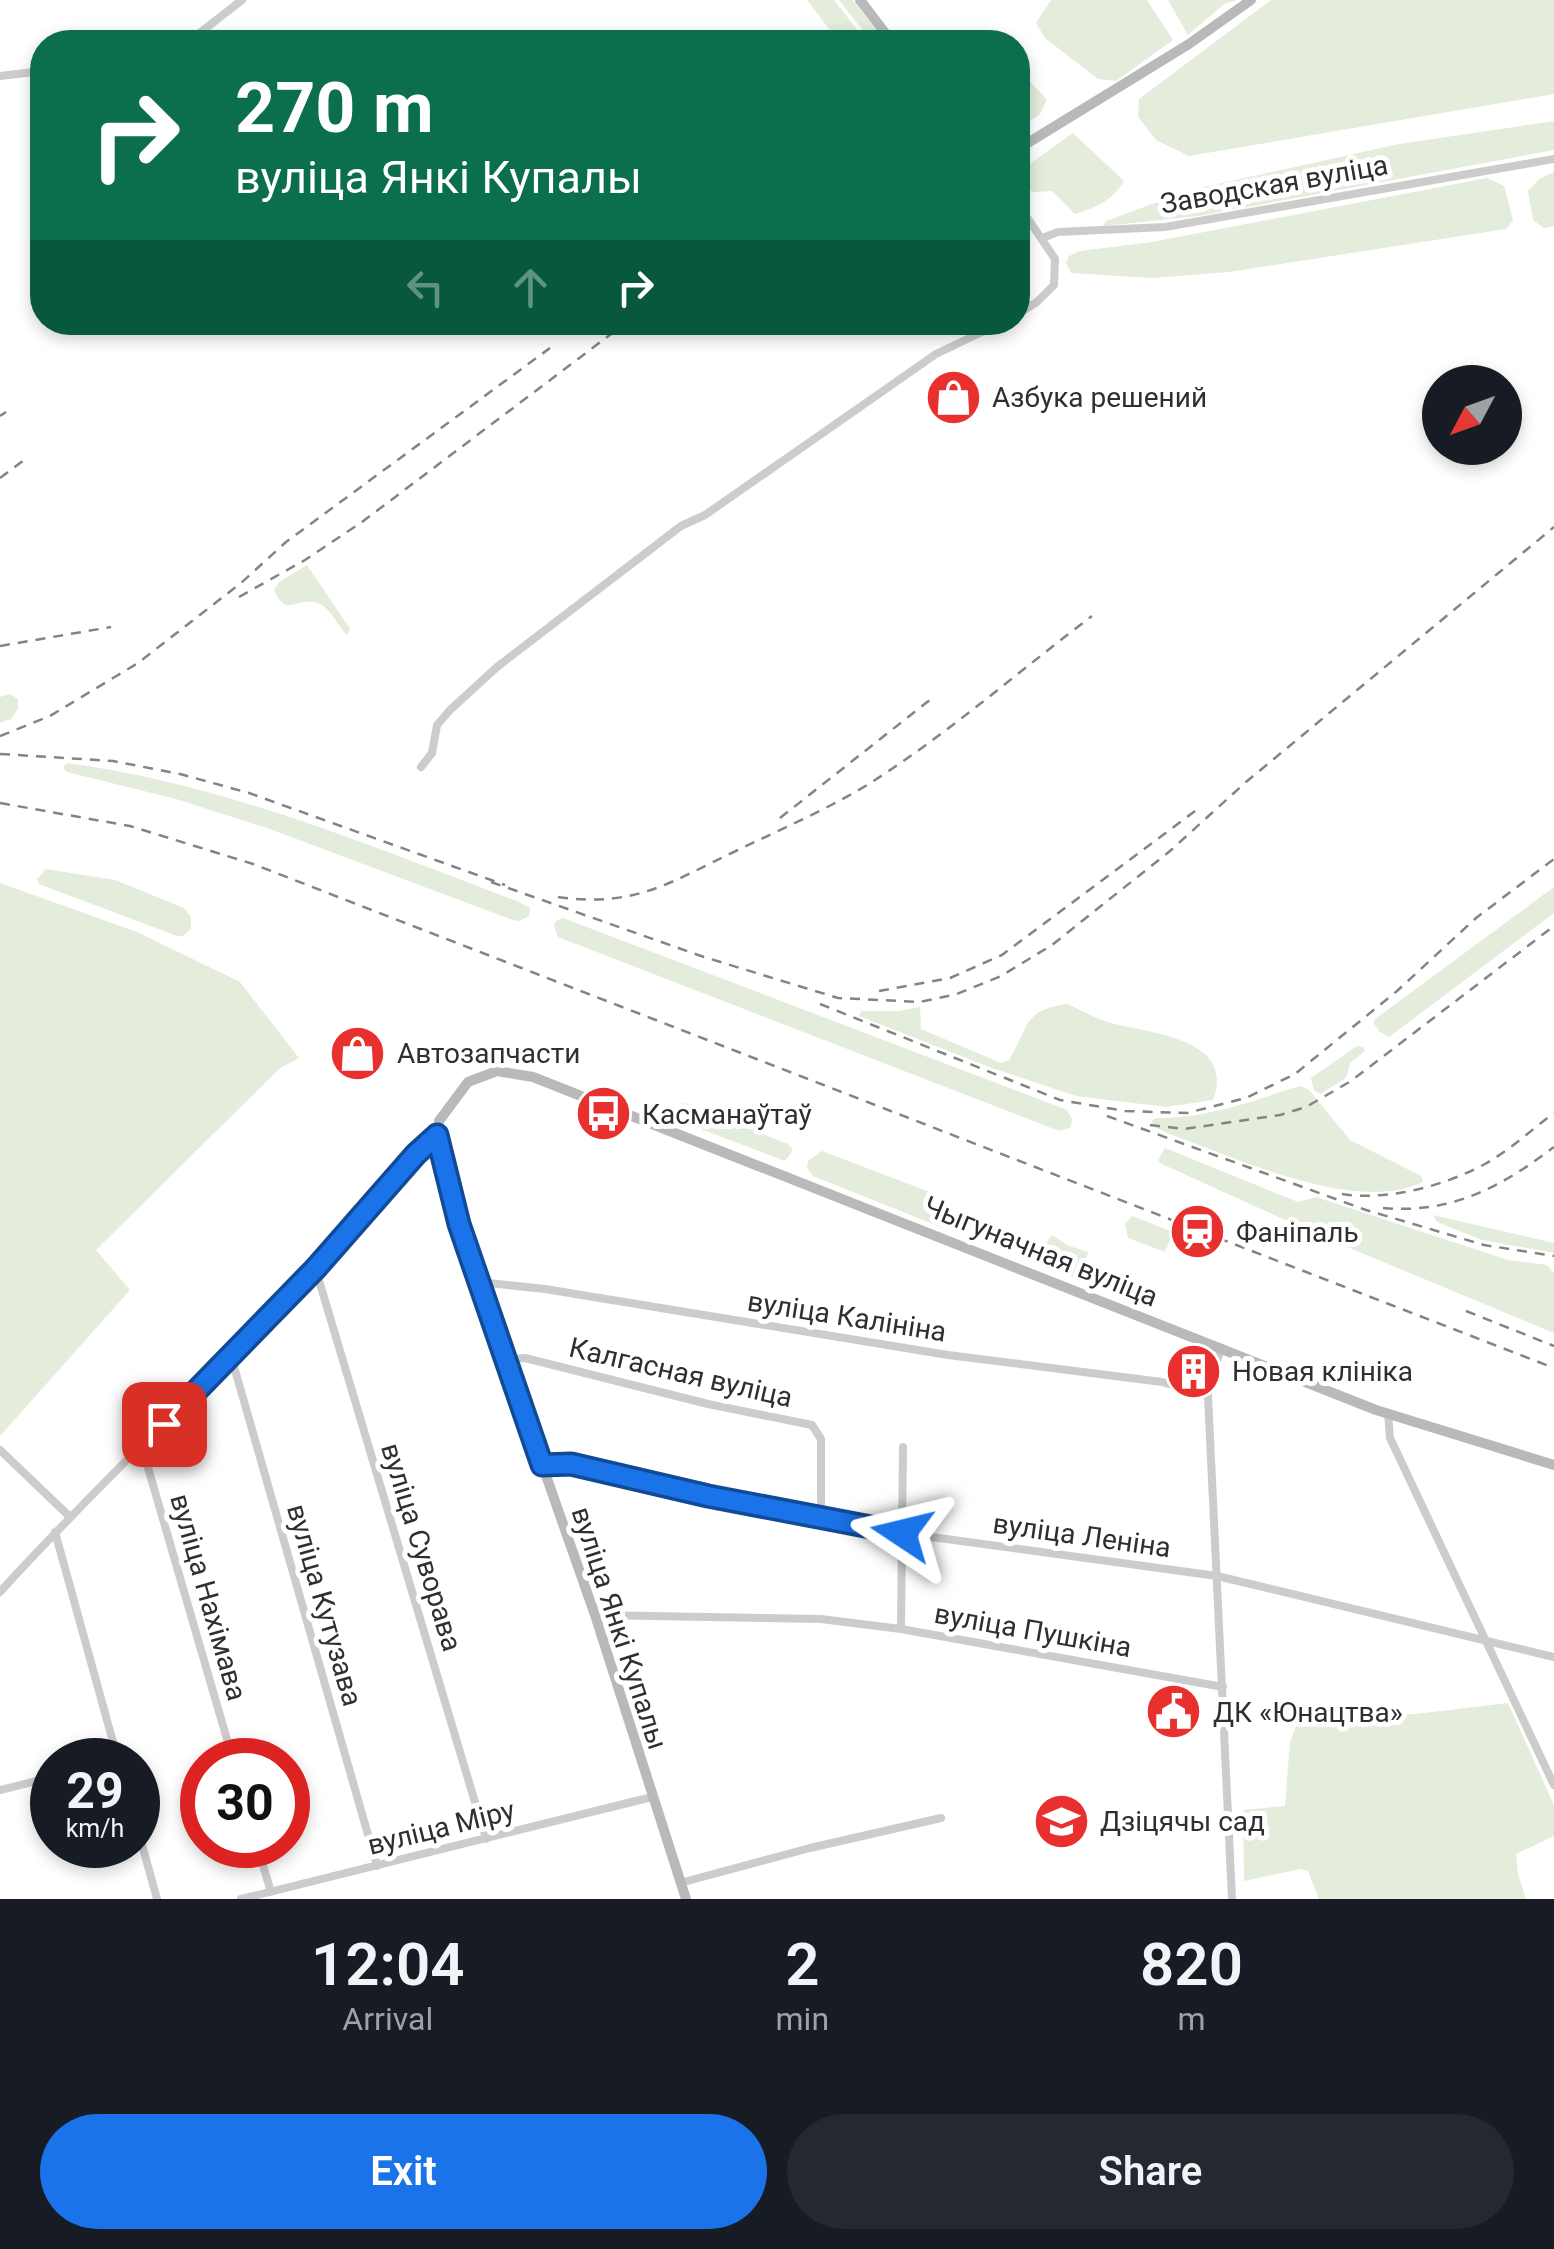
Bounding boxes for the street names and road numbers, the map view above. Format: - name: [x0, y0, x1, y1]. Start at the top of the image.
- street label: Заводская вуліца: [1158, 148, 1390, 221]
- street label: Чыгуначная вуліца: [919, 1189, 1163, 1314]
- street label: вуліца Калініна: [745, 1284, 949, 1349]
- street label: Калгасная вуліца: [566, 1331, 796, 1414]
- street label: вуліца Суворава: [374, 1439, 469, 1655]
- street label: вуліца Нахімава: [163, 1490, 254, 1704]
- street label: вуліца Кутузава: [280, 1500, 369, 1710]
- street label: вуліца Янкі Купалы: [565, 1503, 674, 1754]
- street label: вуліца Леніна: [991, 1507, 1173, 1564]
- street label: вуліца Пушкіна: [932, 1597, 1134, 1664]
- street label: вуліца Міру: [364, 1793, 518, 1862]

